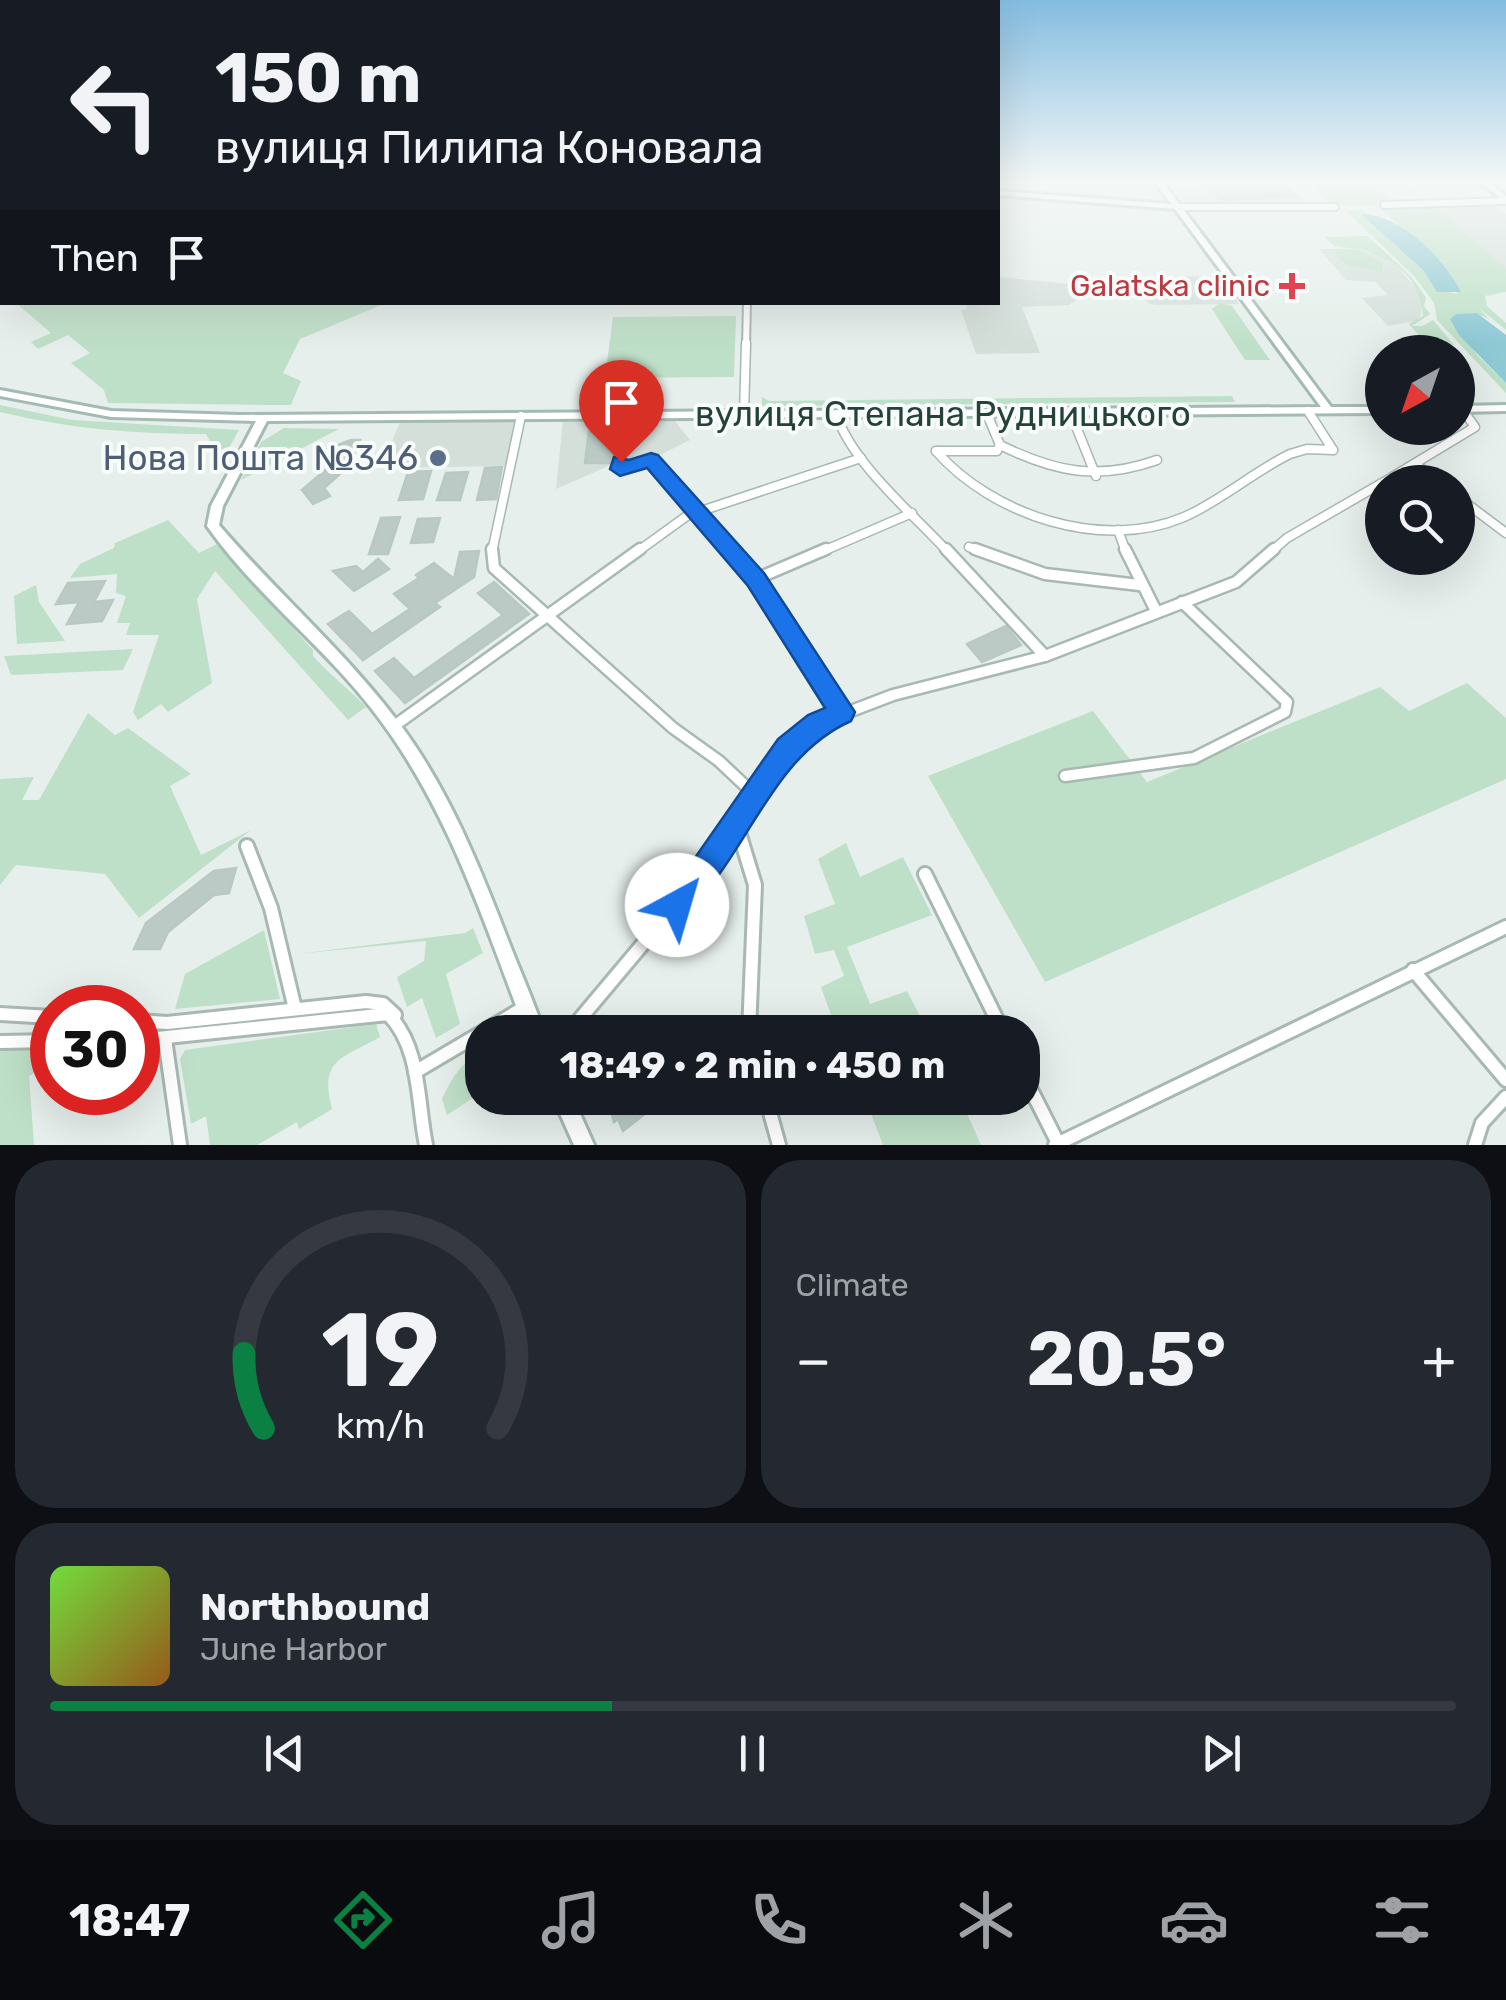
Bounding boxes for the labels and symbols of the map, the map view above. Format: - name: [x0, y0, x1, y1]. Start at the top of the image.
- place label: Galatska clinic: [1070, 268, 1270, 304]
- marker: Galatska clinic: [1279, 273, 1305, 299]
- north arrow: [1365, 335, 1475, 445]
- pin: [579, 360, 664, 463]
- street label: вулиця Степана Рудницького: [695, 393, 1191, 435]
- place label: Нова Пошта №346: [103, 437, 418, 479]
- marker: Нова Пошта №346: [427, 447, 449, 469]
- position arrow: [625, 853, 729, 957]
- speed limit sign: 30: [30, 985, 160, 1115]

